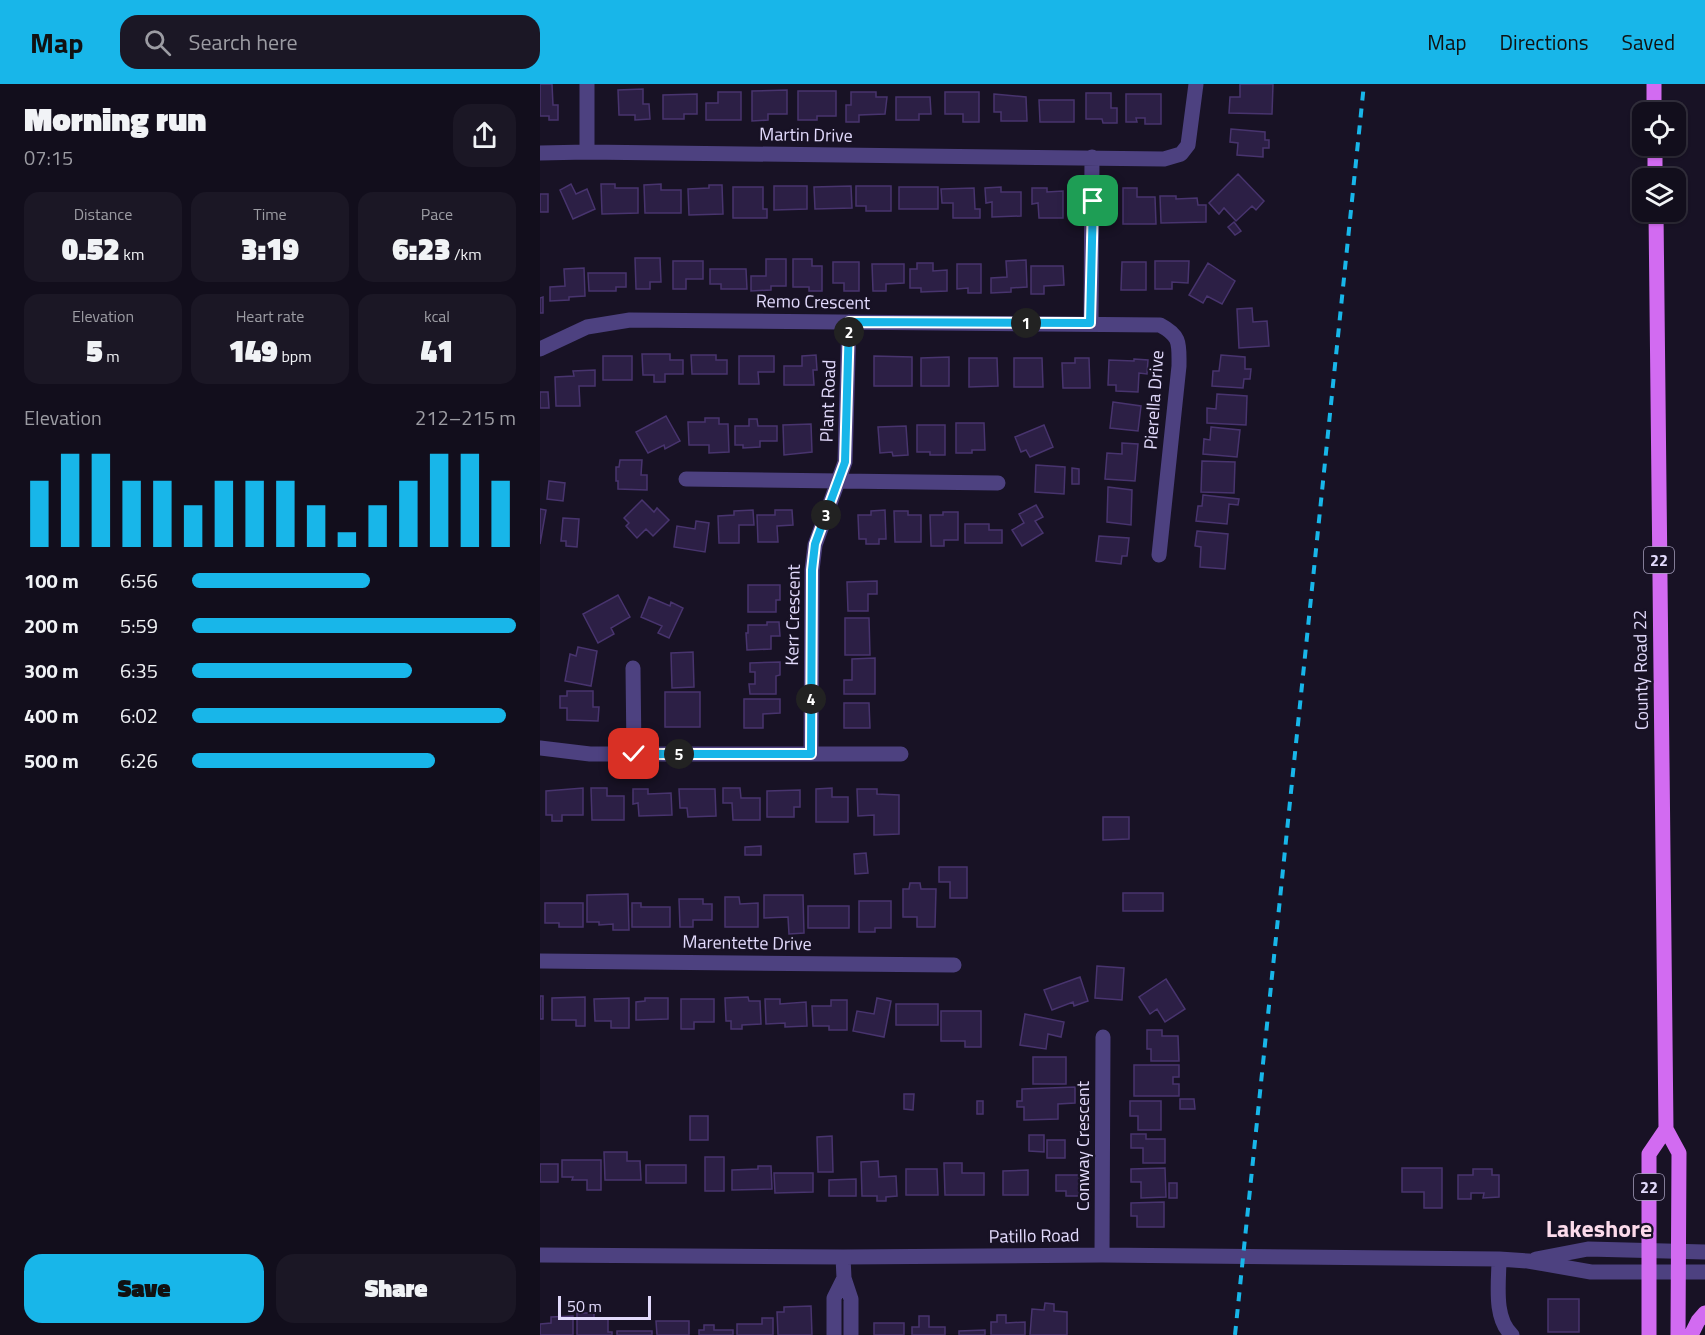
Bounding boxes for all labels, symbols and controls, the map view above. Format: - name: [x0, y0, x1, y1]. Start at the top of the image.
- search box: [120, 15, 540, 69]
- text: Map: [30, 21, 84, 64]
- text: Search here: [189, 25, 298, 59]
- icon: search: [141, 26, 174, 59]
- text: Map: [1427, 26, 1467, 58]
- text: Directions: [1500, 26, 1589, 58]
- text: Saved: [1622, 26, 1675, 58]
- text: Morning run: [24, 94, 206, 144]
- map controls: [1632, 102, 1686, 222]
- button: locate: [1632, 102, 1686, 156]
- button: share: [453, 104, 516, 167]
- street label: Martin Drive: [759, 120, 853, 149]
- text: 07:15: [24, 142, 73, 173]
- button: layers: [1632, 168, 1686, 222]
- pin: [1067, 175, 1118, 226]
- icon: arrive: [1076, 184, 1109, 217]
- text: Distance: [74, 202, 132, 226]
- text: Time: [253, 202, 287, 226]
- text: Pace: [421, 202, 453, 226]
- text: 0.52: [62, 226, 120, 272]
- text: 3:19: [241, 226, 299, 272]
- text: 6:23: [392, 226, 450, 272]
- text: km: [120, 242, 144, 266]
- text: /km: [450, 242, 482, 266]
- street label: Remo Crescent: [756, 287, 871, 316]
- text: Elevation: [72, 304, 134, 328]
- text: Heart rate: [236, 304, 304, 328]
- text: kcal: [424, 304, 450, 328]
- pin: 1: [1011, 308, 1041, 338]
- text: 1: [1022, 311, 1030, 335]
- pin: 2: [834, 317, 864, 347]
- text: 2: [845, 320, 853, 344]
- text: 5: [86, 328, 103, 374]
- text: 149: [228, 328, 278, 374]
- text: 41: [421, 328, 454, 374]
- text: m: [103, 344, 120, 368]
- text: bpm: [278, 344, 312, 368]
- street label: Pierella Drive: [1137, 349, 1170, 451]
- street label: Plant Road: [813, 359, 842, 443]
- text: Elevation: [24, 402, 102, 433]
- text: 212–215 m: [415, 402, 516, 433]
- pin: 3: [811, 500, 841, 530]
- text: 3: [822, 503, 830, 527]
- road number: 22: [1644, 547, 1674, 573]
- street label: Kerr Crescent: [778, 563, 807, 666]
- text: 100 m: [24, 565, 79, 596]
- text: 6:56: [120, 565, 158, 596]
- text: 200 m: [24, 610, 79, 641]
- text: 5:59: [120, 610, 158, 641]
- street label: County Road 22: [1626, 610, 1655, 730]
- text: 300 m: [24, 655, 79, 686]
- text: 6:35: [120, 655, 158, 686]
- pin: 4: [796, 684, 826, 714]
- text: 4: [807, 687, 815, 711]
- text: 400 m: [24, 700, 79, 731]
- text: 6:02: [120, 700, 158, 731]
- pin: [608, 728, 659, 779]
- icon: check: [617, 737, 650, 770]
- pin: 5: [664, 739, 694, 769]
- text: 5: [675, 742, 683, 766]
- text: 500 m: [24, 745, 79, 776]
- text: 6:26: [120, 745, 158, 776]
- street label: Marentette Drive: [682, 928, 812, 957]
- street label: Conway Crescent: [1069, 1080, 1096, 1211]
- road number: 22: [1634, 1174, 1664, 1200]
- district label: Lakeshore: [1546, 1210, 1652, 1246]
- street label: Patillo Road: [988, 1221, 1080, 1250]
- button: Save: [24, 1254, 264, 1323]
- button: Share: [276, 1254, 516, 1323]
- scale bar: [558, 1293, 651, 1320]
- text: 50 m: [567, 1294, 602, 1318]

